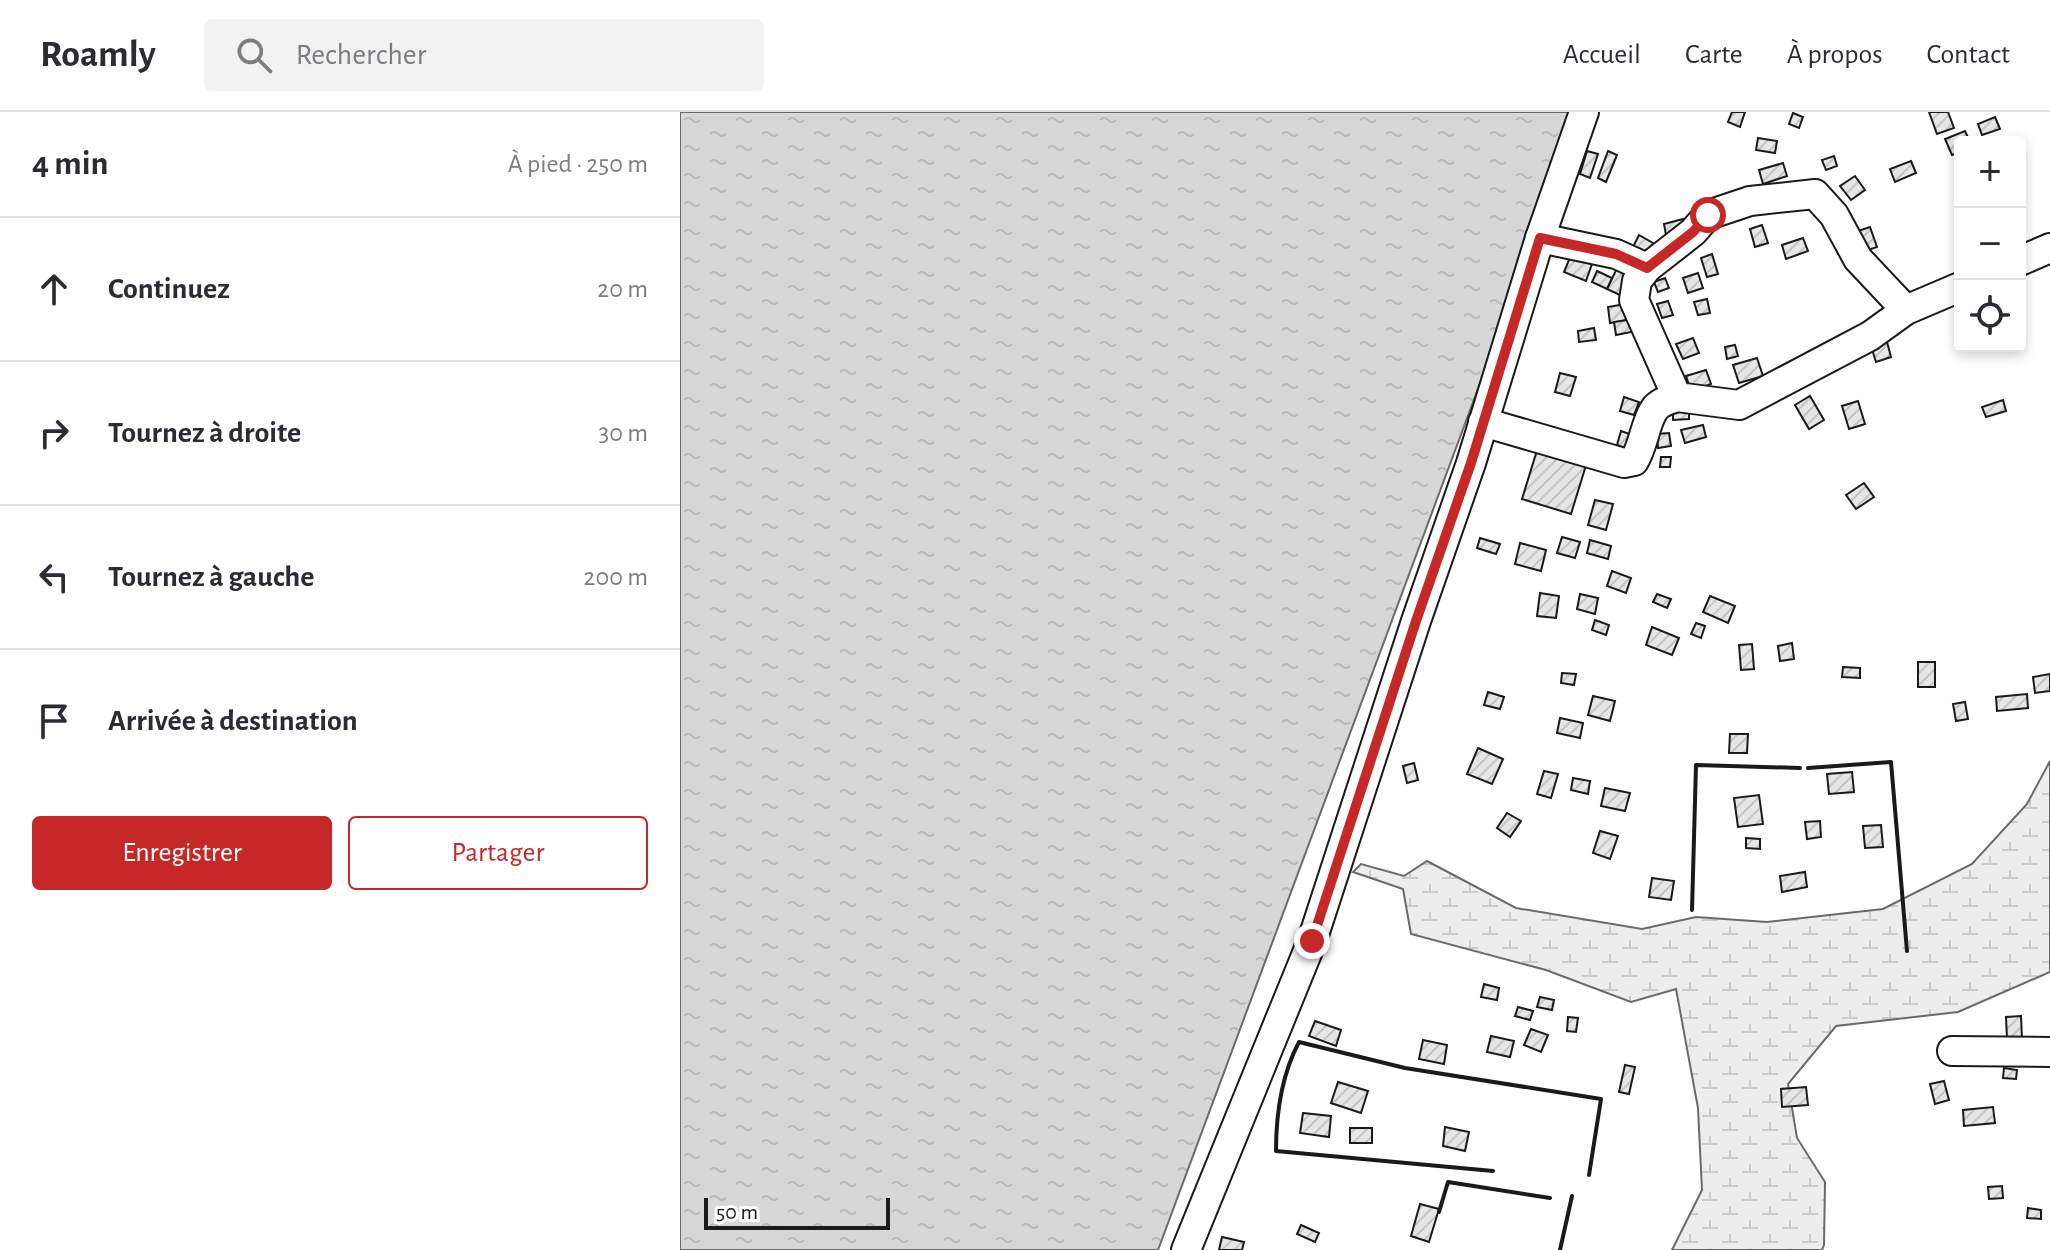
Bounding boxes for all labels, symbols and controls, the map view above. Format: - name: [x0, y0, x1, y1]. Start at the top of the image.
- search box: [204, 19, 764, 91]
- icon: search: [232, 33, 276, 77]
- text: Roamly: [40, 36, 156, 74]
- text: Rechercher: [296, 40, 426, 70]
- text: Accueil: [1563, 41, 1641, 69]
- text: Carte: [1685, 41, 1743, 69]
- text: À propos: [1787, 41, 1883, 69]
- text: Contact: [1927, 41, 2010, 69]
- map controls: [1954, 136, 2026, 352]
- button: +: [1954, 136, 2026, 208]
- text: 4 min: [32, 147, 109, 181]
- text: À pied · 250 m: [508, 151, 648, 177]
- route start: [1690, 197, 1726, 233]
- button: −: [1954, 208, 2026, 280]
- icon: ahead: [32, 267, 76, 311]
- text: Continuez: [108, 274, 230, 304]
- text: 20 m: [597, 276, 648, 302]
- button: locate: [1954, 280, 2026, 352]
- icon: right: [32, 411, 76, 455]
- text: Tournez à droite: [108, 418, 301, 448]
- text: 30 m: [598, 420, 648, 446]
- icon: left: [32, 555, 76, 599]
- text: Tournez à gauche: [108, 562, 315, 592]
- text: 200 m: [584, 564, 648, 590]
- icon: arrive: [32, 699, 76, 743]
- text: Arrivée à destination: [108, 706, 358, 736]
- button: Enregistrer: [32, 816, 332, 890]
- button: Partager: [348, 816, 648, 890]
- route end: [1294, 923, 1330, 959]
- scale bar: [704, 1194, 890, 1230]
- text: 50 m: [716, 1201, 758, 1223]

